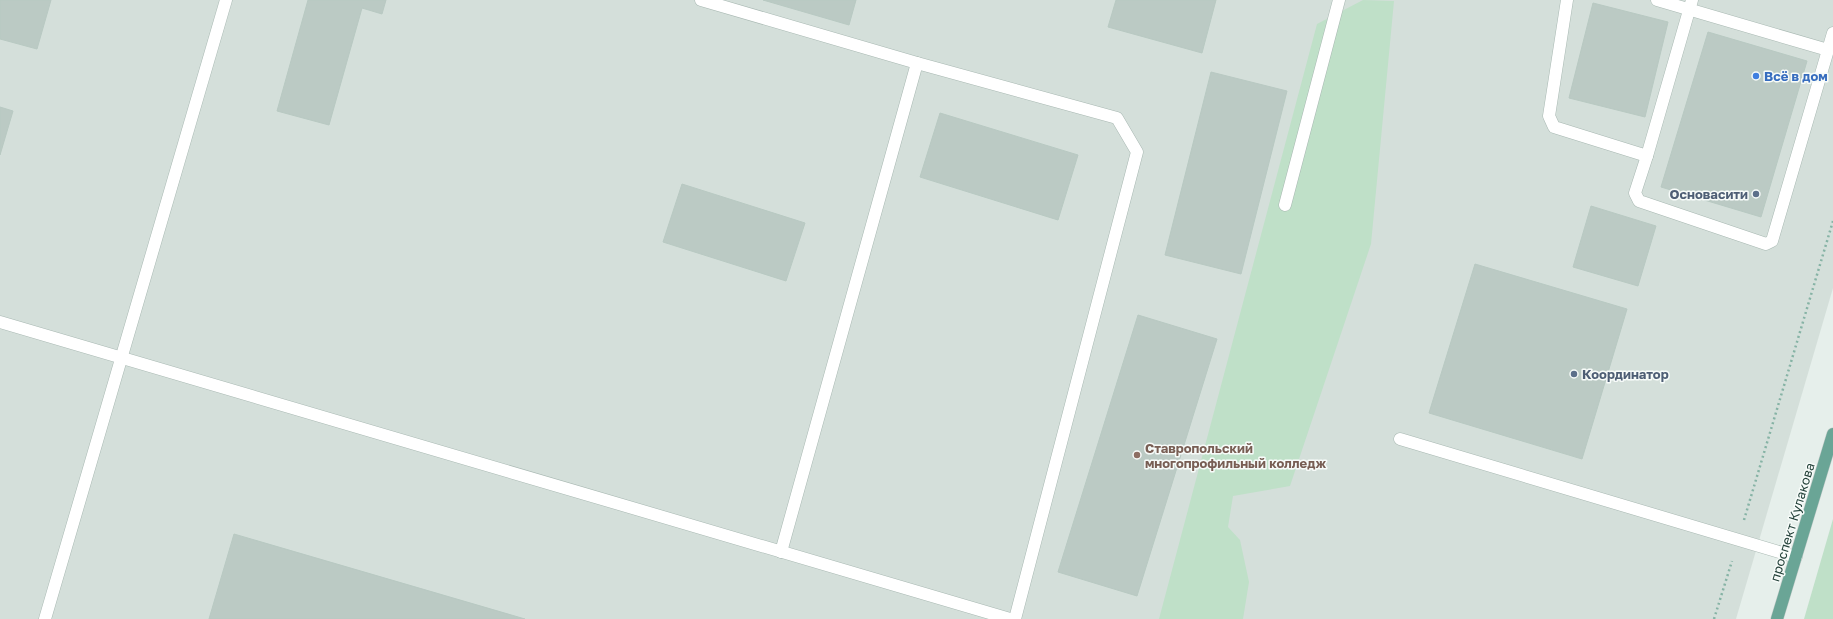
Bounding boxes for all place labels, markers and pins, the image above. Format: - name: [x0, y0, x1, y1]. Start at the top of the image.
- place label: Всё в дом: [1764, 68, 1828, 84]
- marker: Всё в дом: [1751, 71, 1761, 81]
- place label: Основасити: [1670, 186, 1748, 202]
- marker: Основасити: [1751, 189, 1761, 199]
- place label: Координатор: [1582, 366, 1669, 382]
- marker: Координатор: [1569, 369, 1579, 379]
- place label: Ставропольский многопрофильный колледж: [1145, 440, 1326, 471]
- marker: Ставропольский многопрофильный колледж: [1132, 450, 1142, 460]

